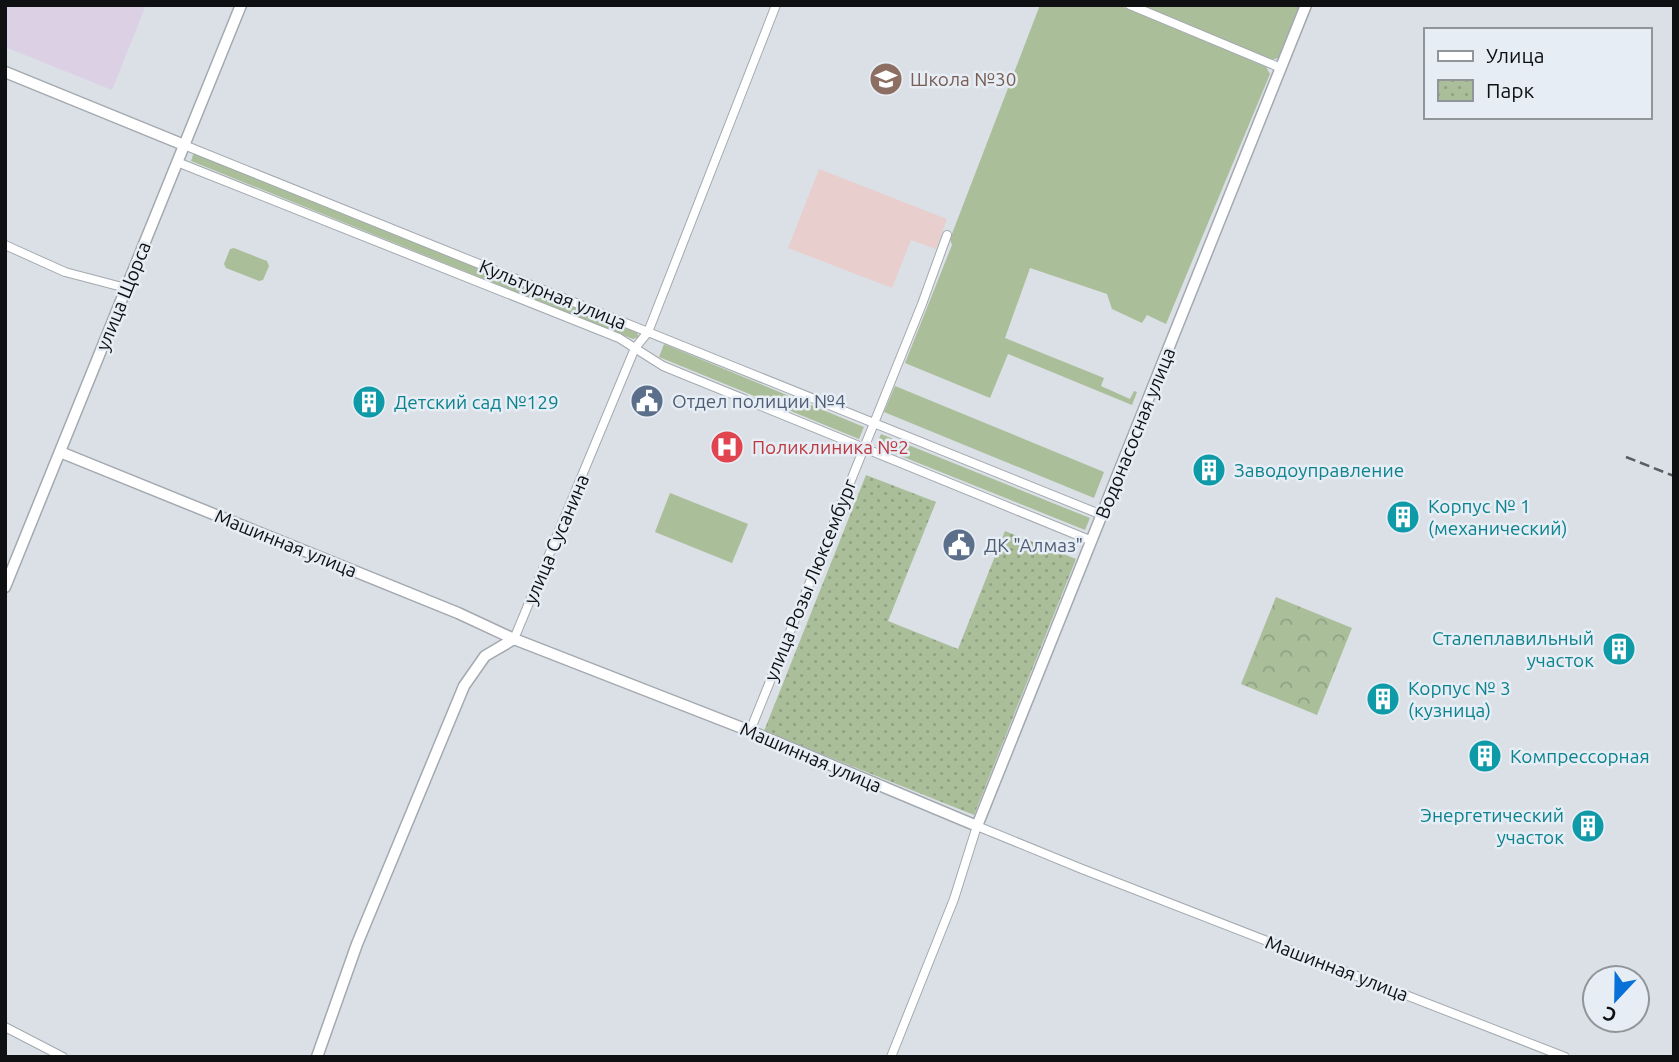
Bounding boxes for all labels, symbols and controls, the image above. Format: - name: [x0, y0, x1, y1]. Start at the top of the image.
- legend: [1424, 28, 1651, 119]
- text: Улица: [1486, 43, 1544, 67]
- school or university icon: Школа №30: [867, 60, 905, 98]
- place label: Школа №30: [910, 68, 1017, 90]
- text: Парк: [1486, 78, 1535, 102]
- street label: улица Щорса: [91, 238, 155, 354]
- street label: Культурная улица: [476, 254, 630, 334]
- street label: Водонасосная улица: [1091, 344, 1179, 522]
- public building icon: Отдел полиции №4: [628, 382, 666, 420]
- building icon: Детский сад №129: [350, 383, 388, 421]
- place label: Отдел полиции №4: [672, 390, 846, 412]
- place label: Детский сад №129: [394, 391, 559, 413]
- hospital icon: Поликлиника №2: [708, 428, 746, 466]
- place label: Поликлиника №2: [752, 436, 909, 458]
- building icon: Заводоуправление: [1190, 451, 1228, 489]
- place label: Заводоуправление: [1234, 459, 1404, 481]
- street label: улица Сусанина: [519, 471, 593, 607]
- street label: улица Розы Люксембург: [759, 475, 861, 684]
- place label: Корпус № 1 (механический): [1428, 495, 1567, 539]
- building icon: Корпус № 1 (механический): [1384, 498, 1422, 536]
- street label: Машинная улица: [212, 504, 360, 582]
- public building icon: ДК "Алмаз": [940, 526, 978, 564]
- place label: ДК "Алмаз": [984, 534, 1083, 556]
- place label: Сталеплавильный участок: [1432, 627, 1594, 671]
- building icon: Сталеплавильный участок: [1600, 630, 1638, 668]
- place label: Корпус № 3 (кузница): [1408, 677, 1511, 721]
- building icon: Корпус № 3 (кузница): [1364, 680, 1402, 718]
- street label: Машинная улица: [737, 717, 885, 797]
- building icon: Компрессорная: [1466, 737, 1504, 775]
- place label: Компрессорная: [1510, 745, 1650, 767]
- place label: Энергетический участок: [1420, 804, 1564, 848]
- building icon: Энергетический участок: [1569, 807, 1607, 845]
- street label: Машинная улица: [1262, 931, 1412, 1005]
- north arrow: [1581, 964, 1651, 1034]
- text: С: [1600, 1002, 1619, 1027]

